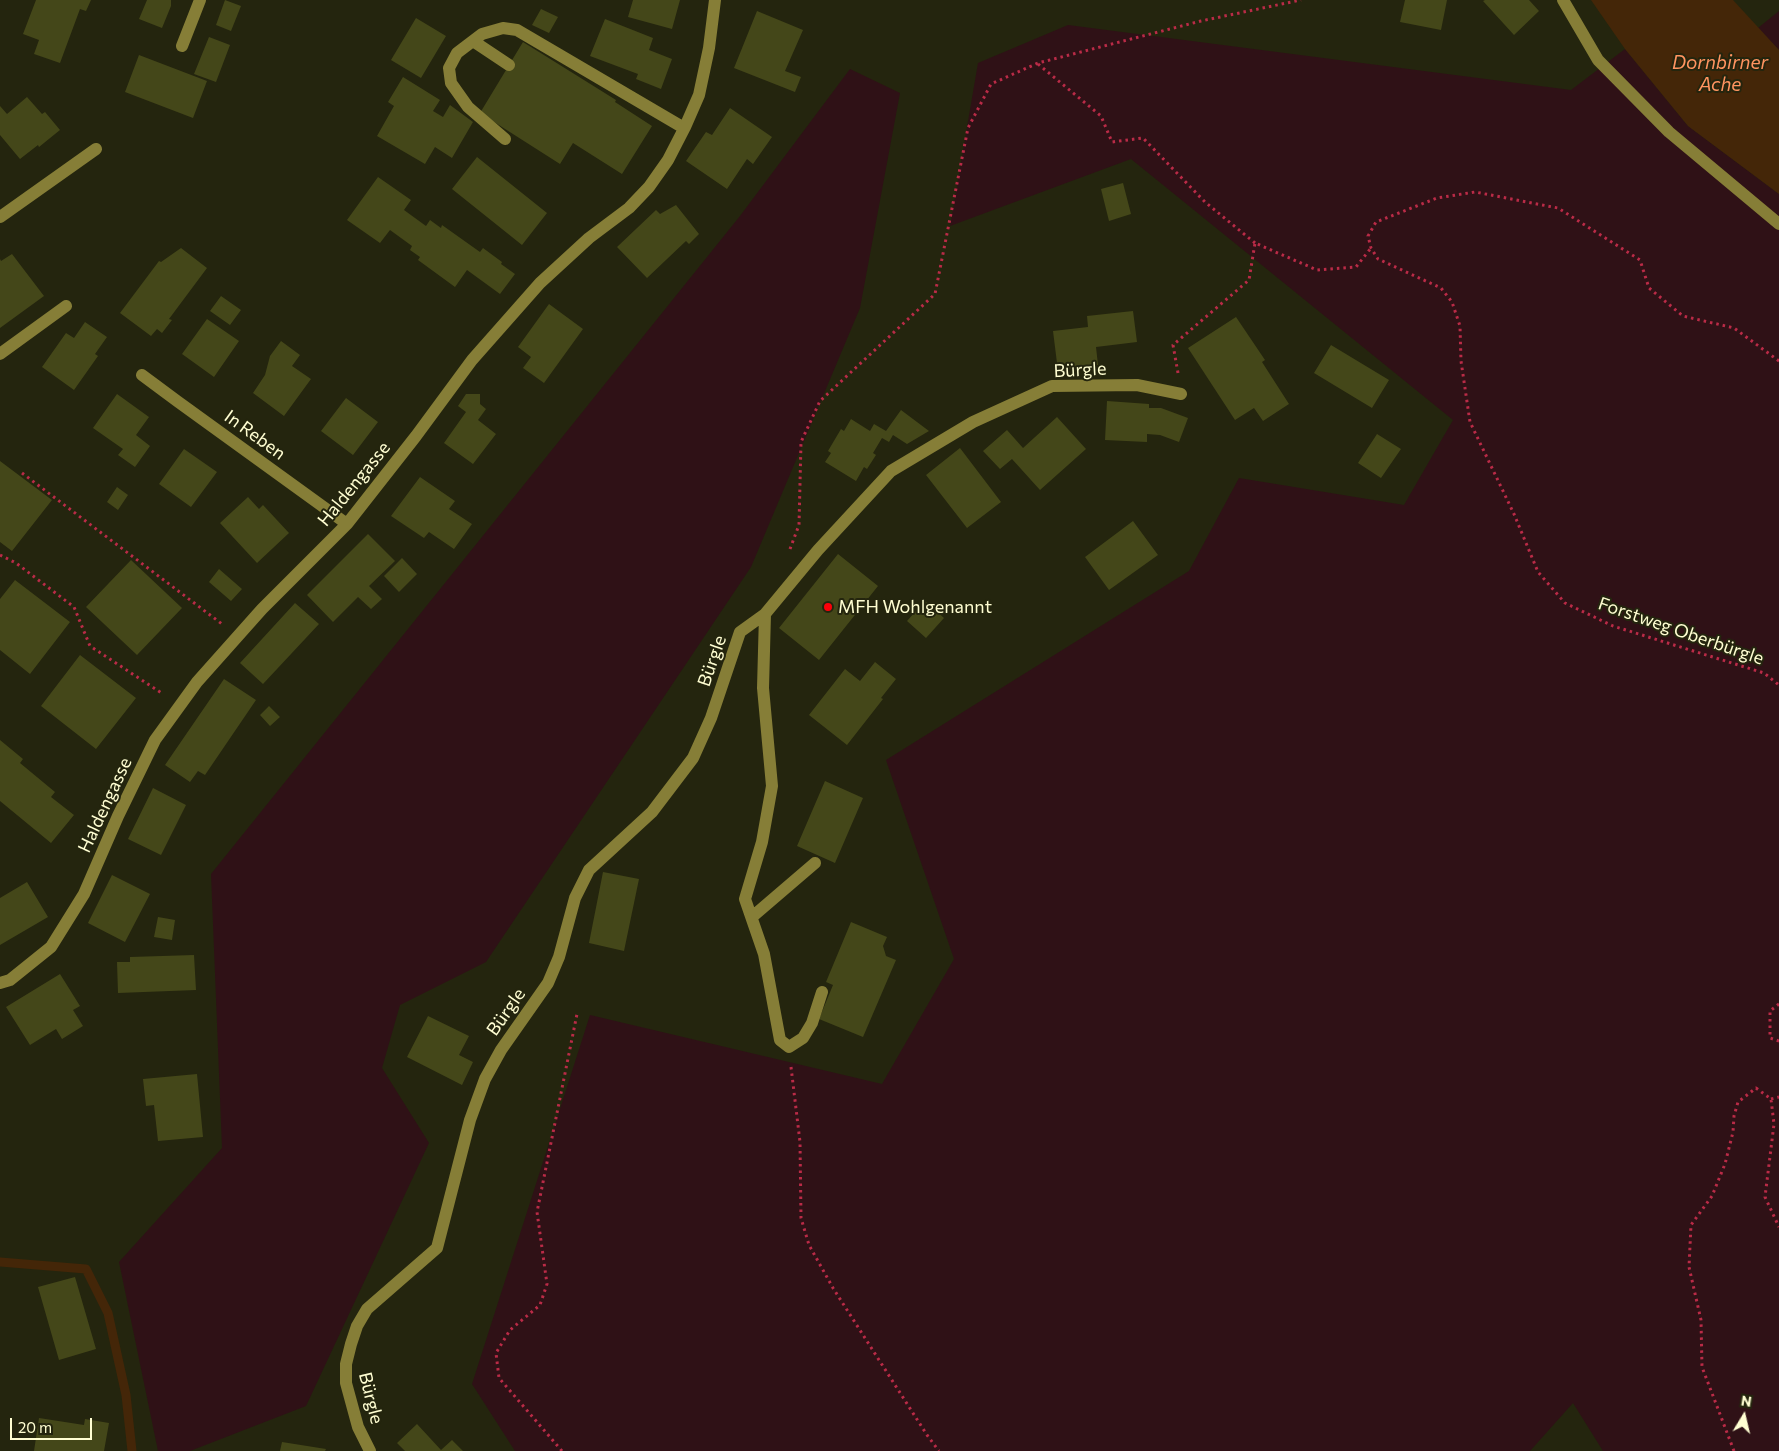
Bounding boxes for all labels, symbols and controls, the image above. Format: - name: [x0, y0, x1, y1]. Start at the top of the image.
- water label: Dornbirner Ache: [1672, 52, 1768, 96]
- street label: Bürgle: [1053, 358, 1107, 382]
- street label: In Reben: [220, 406, 290, 464]
- street label: Haldengasse: [313, 437, 395, 531]
- street label: Forstweg Oberbürgle: [1595, 593, 1767, 669]
- place label: MFH Wohlgenannt: [838, 596, 992, 618]
- marker: MFH Wohlgenannt: [822, 601, 834, 613]
- street label: Bürgle: [693, 633, 731, 689]
- street label: Haldengasse: [74, 754, 136, 856]
- street label: Bürgle: [482, 984, 530, 1040]
- street label: Bürgle: [354, 1370, 388, 1426]
- north arrow: [1719, 1391, 1769, 1441]
- text: N: [1740, 1391, 1753, 1410]
- scale bar: [12, 1408, 95, 1440]
- text: 20 m: [18, 1418, 52, 1436]

